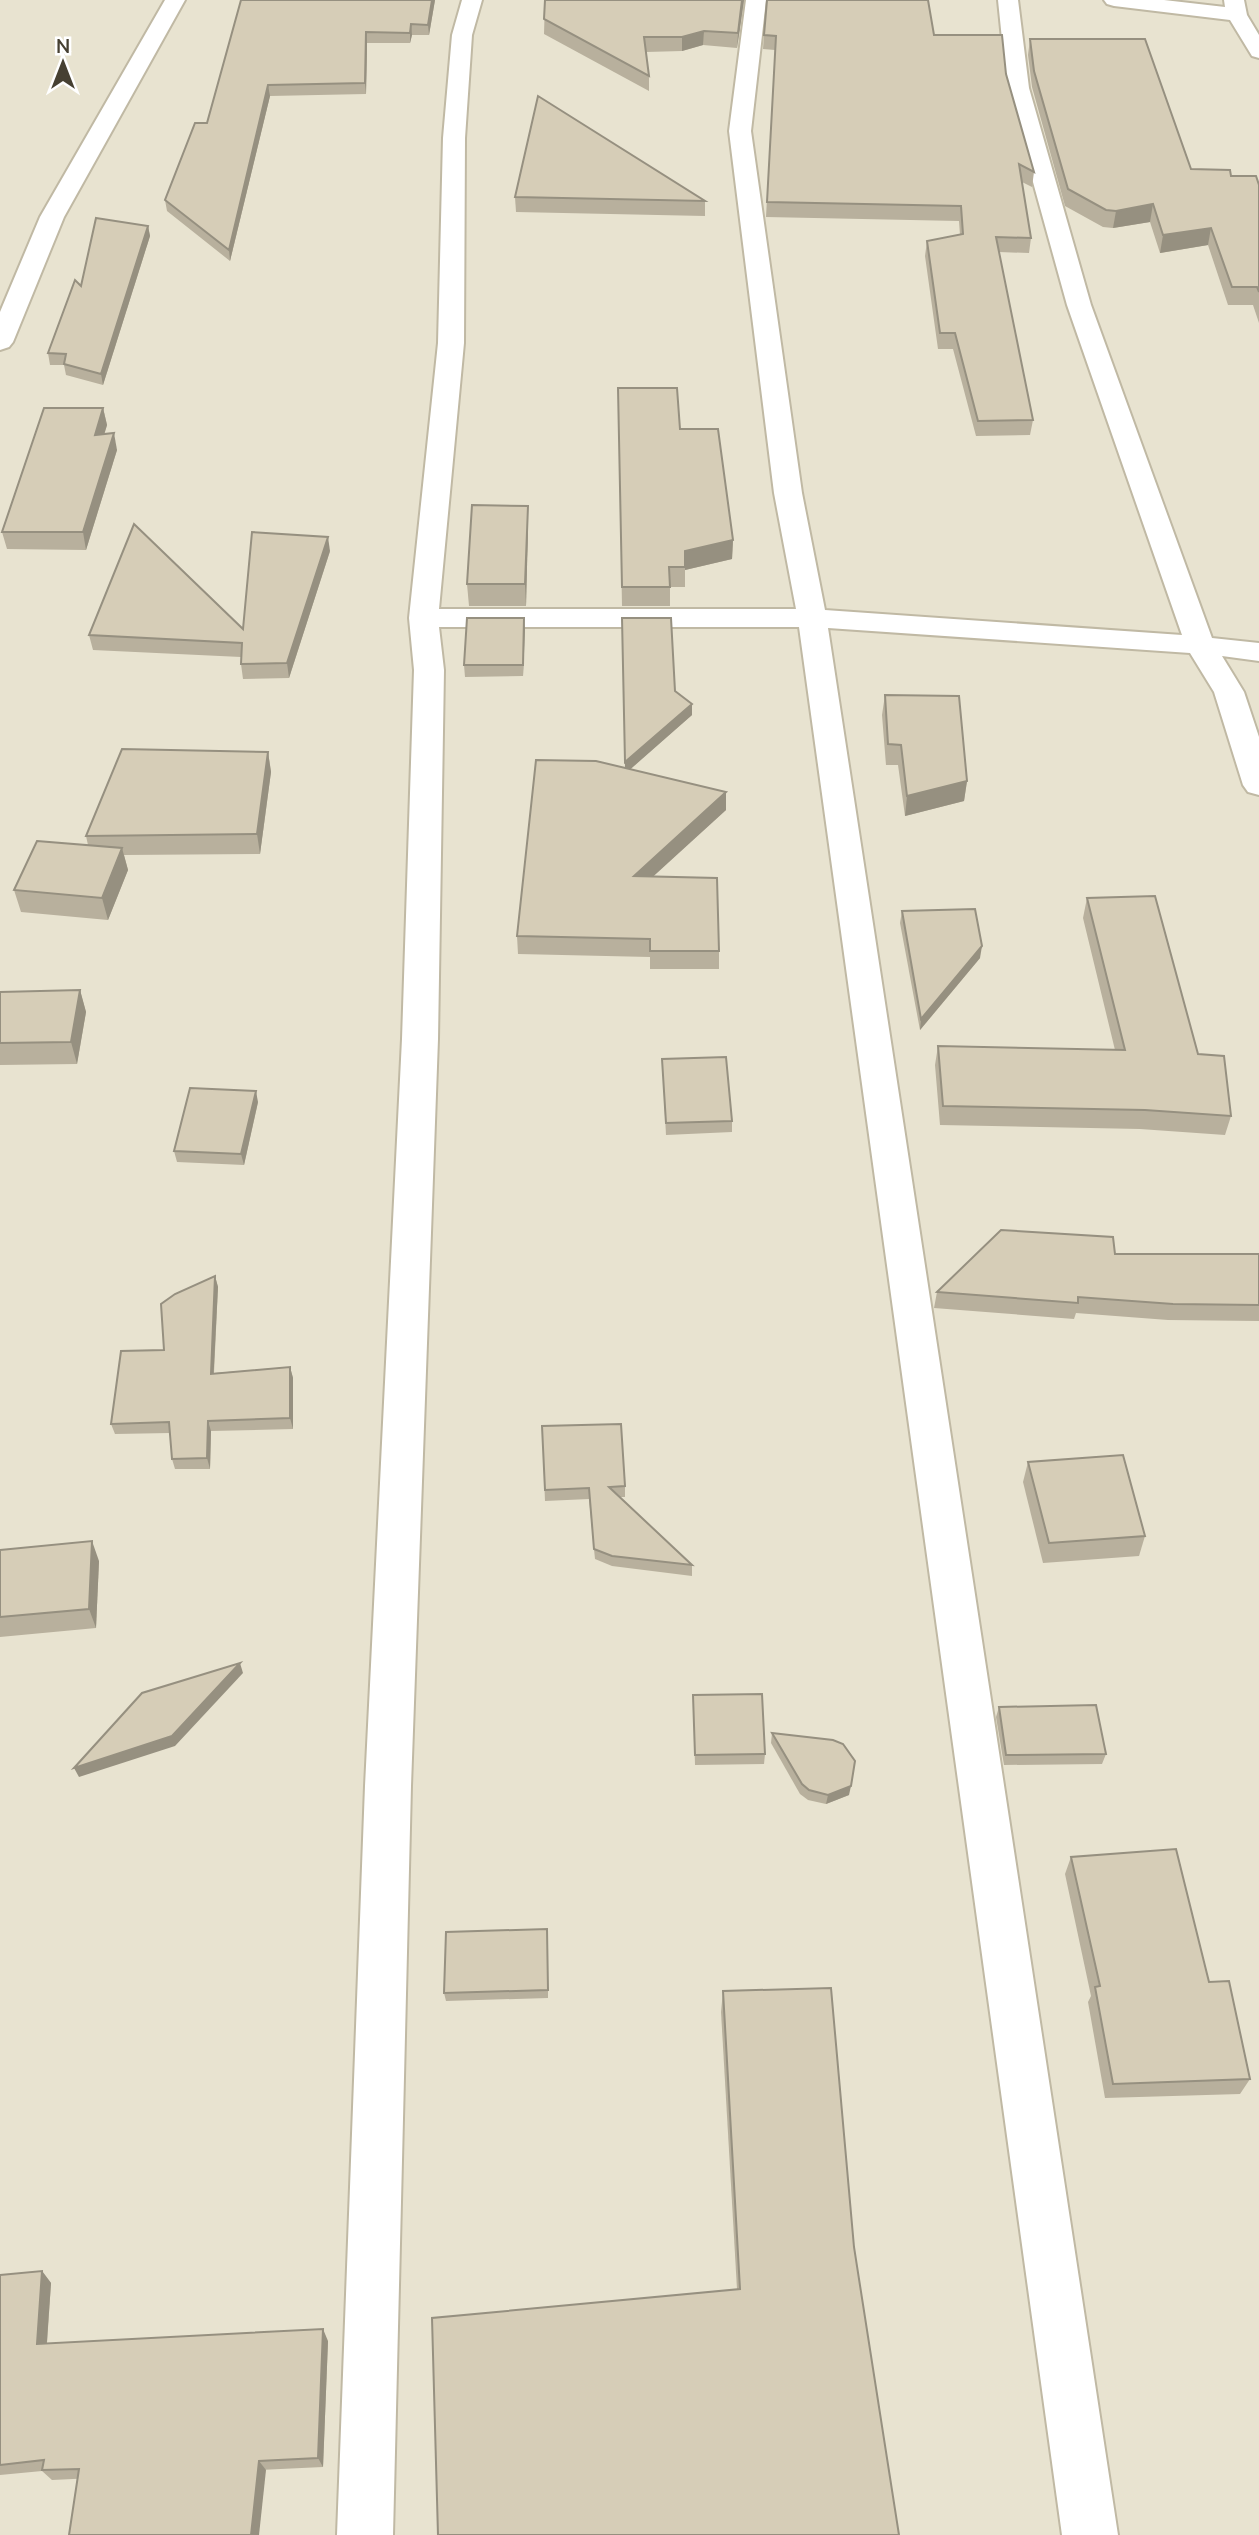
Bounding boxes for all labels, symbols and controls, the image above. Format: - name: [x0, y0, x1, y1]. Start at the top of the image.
- north arrow: [28, 28, 98, 98]
- text: N: [56, 34, 70, 60]

